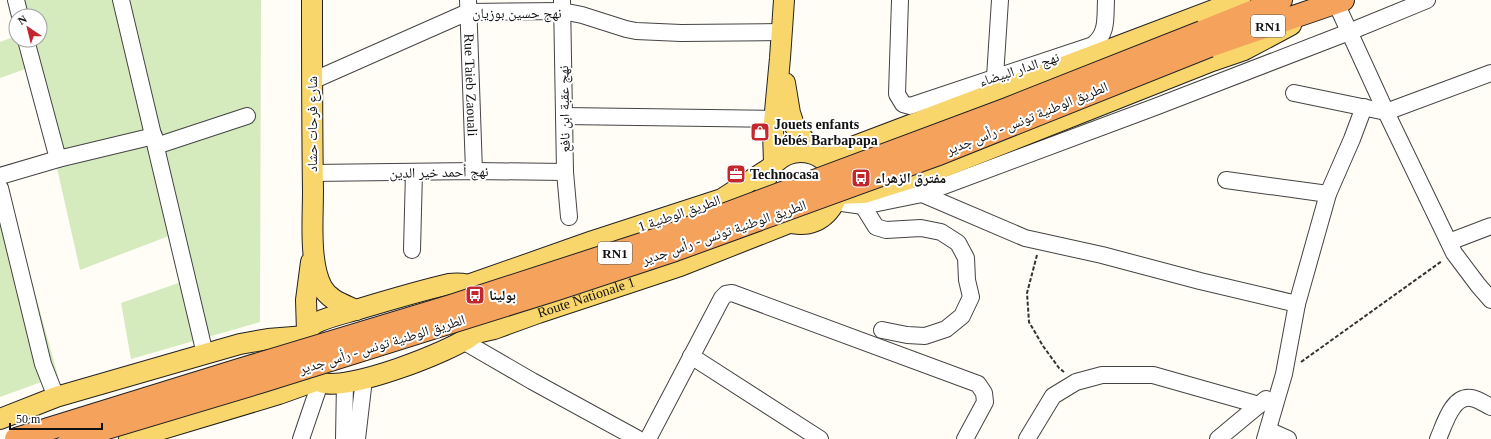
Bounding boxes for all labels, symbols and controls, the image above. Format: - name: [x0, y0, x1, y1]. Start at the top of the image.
- street label: نهج حسين بوزيان: [472, 6, 562, 23]
- north arrow: [8, 8, 48, 48]
- text: N: [16, 13, 29, 27]
- road number: RN1: [1251, 15, 1285, 37]
- street label: Rue Taieb Zaouali: [461, 33, 480, 137]
- street label: نهج الدار البيضاء: [977, 49, 1062, 91]
- street label: نهج عقبة ابن نافع: [556, 65, 575, 153]
- street label: شارع فرحات حشاد: [305, 76, 322, 172]
- street label: الطريق الوطنية تونس - رأس جدير: [943, 78, 1111, 160]
- place label: Jouets enfants bébés Barbapapa: [774, 117, 878, 148]
- shop icon: Jouets enfants bébés Barbapapa: [749, 121, 771, 143]
- street label: نهج أحمد خير الدين: [389, 163, 489, 183]
- office icon: Technocasa: [725, 163, 747, 185]
- place label: Technocasa: [750, 167, 819, 182]
- bus stop icon: مفترق الزهراء: [850, 167, 872, 189]
- place label: مفترق الزهراء: [875, 171, 946, 187]
- street label: الطريق الوطنية 1: [636, 192, 723, 236]
- street label: الطريق الوطنية تونس - رأس جدير: [639, 197, 809, 270]
- road number: RN1: [598, 242, 632, 264]
- street label: Route Nationale 1: [535, 274, 637, 321]
- bus stop icon: بولينا: [464, 284, 486, 306]
- place label: بولينا: [489, 288, 516, 304]
- street label: الطريق الوطنية تونس - رأس جدير: [296, 311, 467, 379]
- scale bar: [10, 405, 102, 431]
- text: 50 m: [16, 412, 41, 426]

